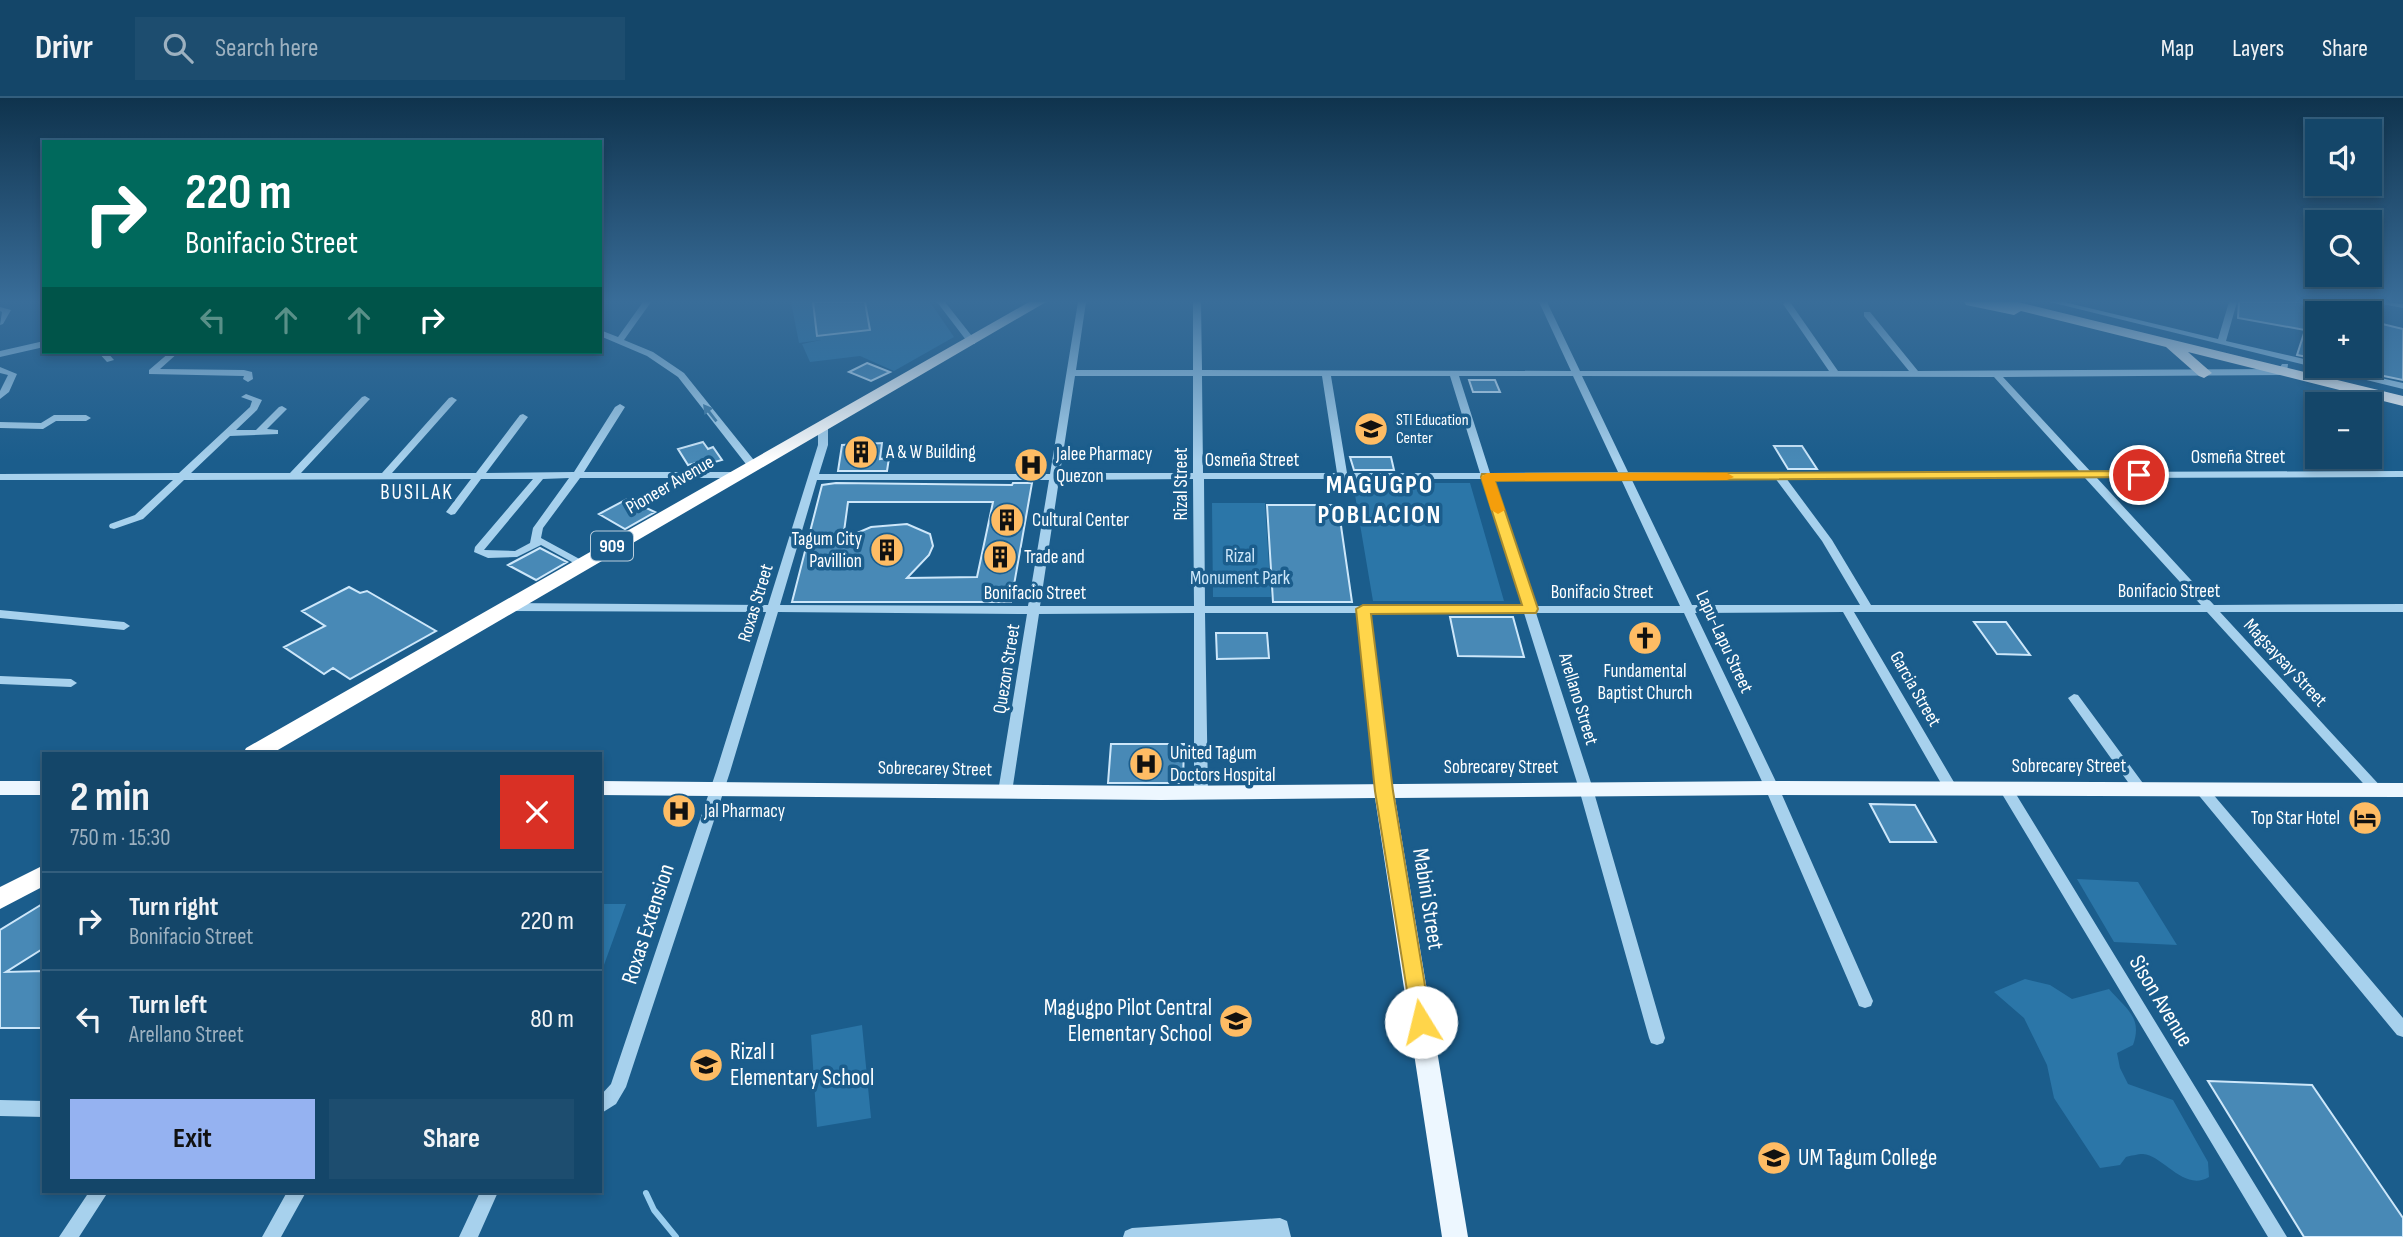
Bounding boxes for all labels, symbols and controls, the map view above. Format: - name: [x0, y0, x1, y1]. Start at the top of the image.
- search box: [135, 17, 625, 80]
- text: Drivr: [35, 28, 93, 68]
- icon: search: [159, 29, 197, 67]
- text: Search here: [215, 33, 318, 64]
- text: Map: [2161, 34, 2194, 63]
- text: Layers: [2232, 34, 2284, 63]
- text: Share: [2322, 34, 2368, 63]
- map controls: [2305, 119, 2382, 469]
- button: sound: [2305, 119, 2382, 196]
- text: 220 m: [185, 164, 291, 223]
- icon: right: [70, 168, 161, 259]
- button: search: [2305, 210, 2382, 287]
- text: Bonifacio Street: [185, 224, 358, 263]
- icon: left: [194, 301, 232, 339]
- icon: ahead: [267, 301, 305, 339]
- icon: ahead: [340, 301, 378, 339]
- icon: right: [413, 301, 451, 339]
- button: +: [2305, 301, 2382, 378]
- button: −: [2305, 392, 2382, 469]
- one-way arrow: [703, 404, 718, 422]
- school or university icon: STI Education Center: [1352, 410, 1390, 448]
- place label: STI Education Center: [1396, 411, 1469, 448]
- building icon: A & W Building: [842, 433, 880, 471]
- place label: A & W Building: [885, 441, 976, 464]
- place label: Jalee Pharmacy Quezon: [1055, 443, 1153, 488]
- pin: [2109, 445, 2169, 505]
- hospital icon: Jalee Pharmacy Quezon: [1012, 446, 1050, 484]
- street label: Osmeña Street: [2191, 446, 2285, 469]
- street label: Rizal Street: [1170, 447, 1193, 521]
- street label: Osmeña Street: [1205, 449, 1299, 472]
- street label: Pioneer Avenue: [622, 451, 718, 519]
- icon: arrive: [2120, 456, 2158, 494]
- district label: MAGUGPO POBLACION: [1318, 470, 1442, 531]
- district label: BUSILAK: [380, 480, 454, 505]
- building icon: Cultural Center: [988, 501, 1026, 539]
- place label: Cultural Center: [1032, 509, 1130, 532]
- place label: Tagum City Pavillion: [792, 528, 863, 573]
- building icon: Tagum City Pavillion: [868, 531, 906, 569]
- road number: 909: [591, 532, 633, 560]
- building icon: Trade and: [981, 538, 1019, 576]
- park label: Rizal Monument Park: [1190, 545, 1291, 590]
- place label: Trade and: [1024, 546, 1085, 569]
- street label: Roxas Street: [733, 561, 779, 645]
- street label: Bonifacio Street: [2118, 580, 2221, 603]
- street label: Bonifacio Street: [1551, 581, 1654, 604]
- street label: Bonifacio Street: [984, 582, 1087, 605]
- street label: Lapu-Lapu Street: [1690, 587, 1758, 697]
- street label: Magsaysay Street: [2238, 614, 2332, 712]
- church icon: Fundamental Baptist Church: [1626, 619, 1664, 657]
- street label: Quezon Street: [989, 622, 1025, 716]
- street label: Garcia Street: [1884, 647, 1946, 731]
- street label: Arellano Street: [1553, 649, 1603, 748]
- place label: Fundamental Baptist Church: [1598, 660, 1692, 705]
- place label: United Tagum Doctors Hospital: [1170, 742, 1276, 787]
- hospital icon: United Tagum Doctors Hospital: [1127, 745, 1165, 783]
- street label: Sobrecarey Street: [2012, 755, 2126, 778]
- street label: Sobrecarey Street: [1444, 756, 1558, 779]
- street label: Sobrecarey Street: [878, 757, 993, 782]
- text: 2 min: [70, 772, 150, 823]
- button: close: [500, 775, 574, 849]
- hospital icon: Jal Pharmacy: [660, 792, 698, 830]
- hotel icon: Top Star Hotel: [2346, 799, 2384, 837]
- place label: Jal Pharmacy: [703, 800, 786, 823]
- place label: Top Star Hotel: [2251, 807, 2340, 830]
- text: 750 m · 15:30: [70, 824, 171, 852]
- street label: Mabini Street: [1406, 846, 1450, 952]
- street label: Roxas Extension: [615, 860, 681, 988]
- text: Turn right: [129, 892, 218, 923]
- icon: right: [70, 902, 108, 940]
- text: 220 m: [520, 906, 574, 937]
- text: Bonifacio Street: [129, 923, 253, 951]
- street label: Sison Avenue: [2123, 950, 2199, 1052]
- position arrow: [1384, 985, 1458, 1059]
- text: Turn left: [129, 990, 207, 1021]
- place label: Magugpo Pilot Central Elementary School: [1044, 994, 1212, 1048]
- icon: left: [70, 1000, 108, 1038]
- school or university icon: Magugpo Pilot Central Elementary School: [1217, 1002, 1255, 1040]
- text: 80 m: [530, 1004, 574, 1035]
- text: Arellano Street: [129, 1021, 244, 1049]
- place label: Rizal I Elementary School: [730, 1038, 874, 1092]
- school or university icon: Rizal I Elementary School: [687, 1046, 725, 1084]
- button: Exit: [70, 1099, 315, 1179]
- button: Share: [329, 1099, 574, 1179]
- school or university icon: UM Tagum College: [1755, 1139, 1793, 1177]
- place label: UM Tagum College: [1798, 1144, 1937, 1172]

